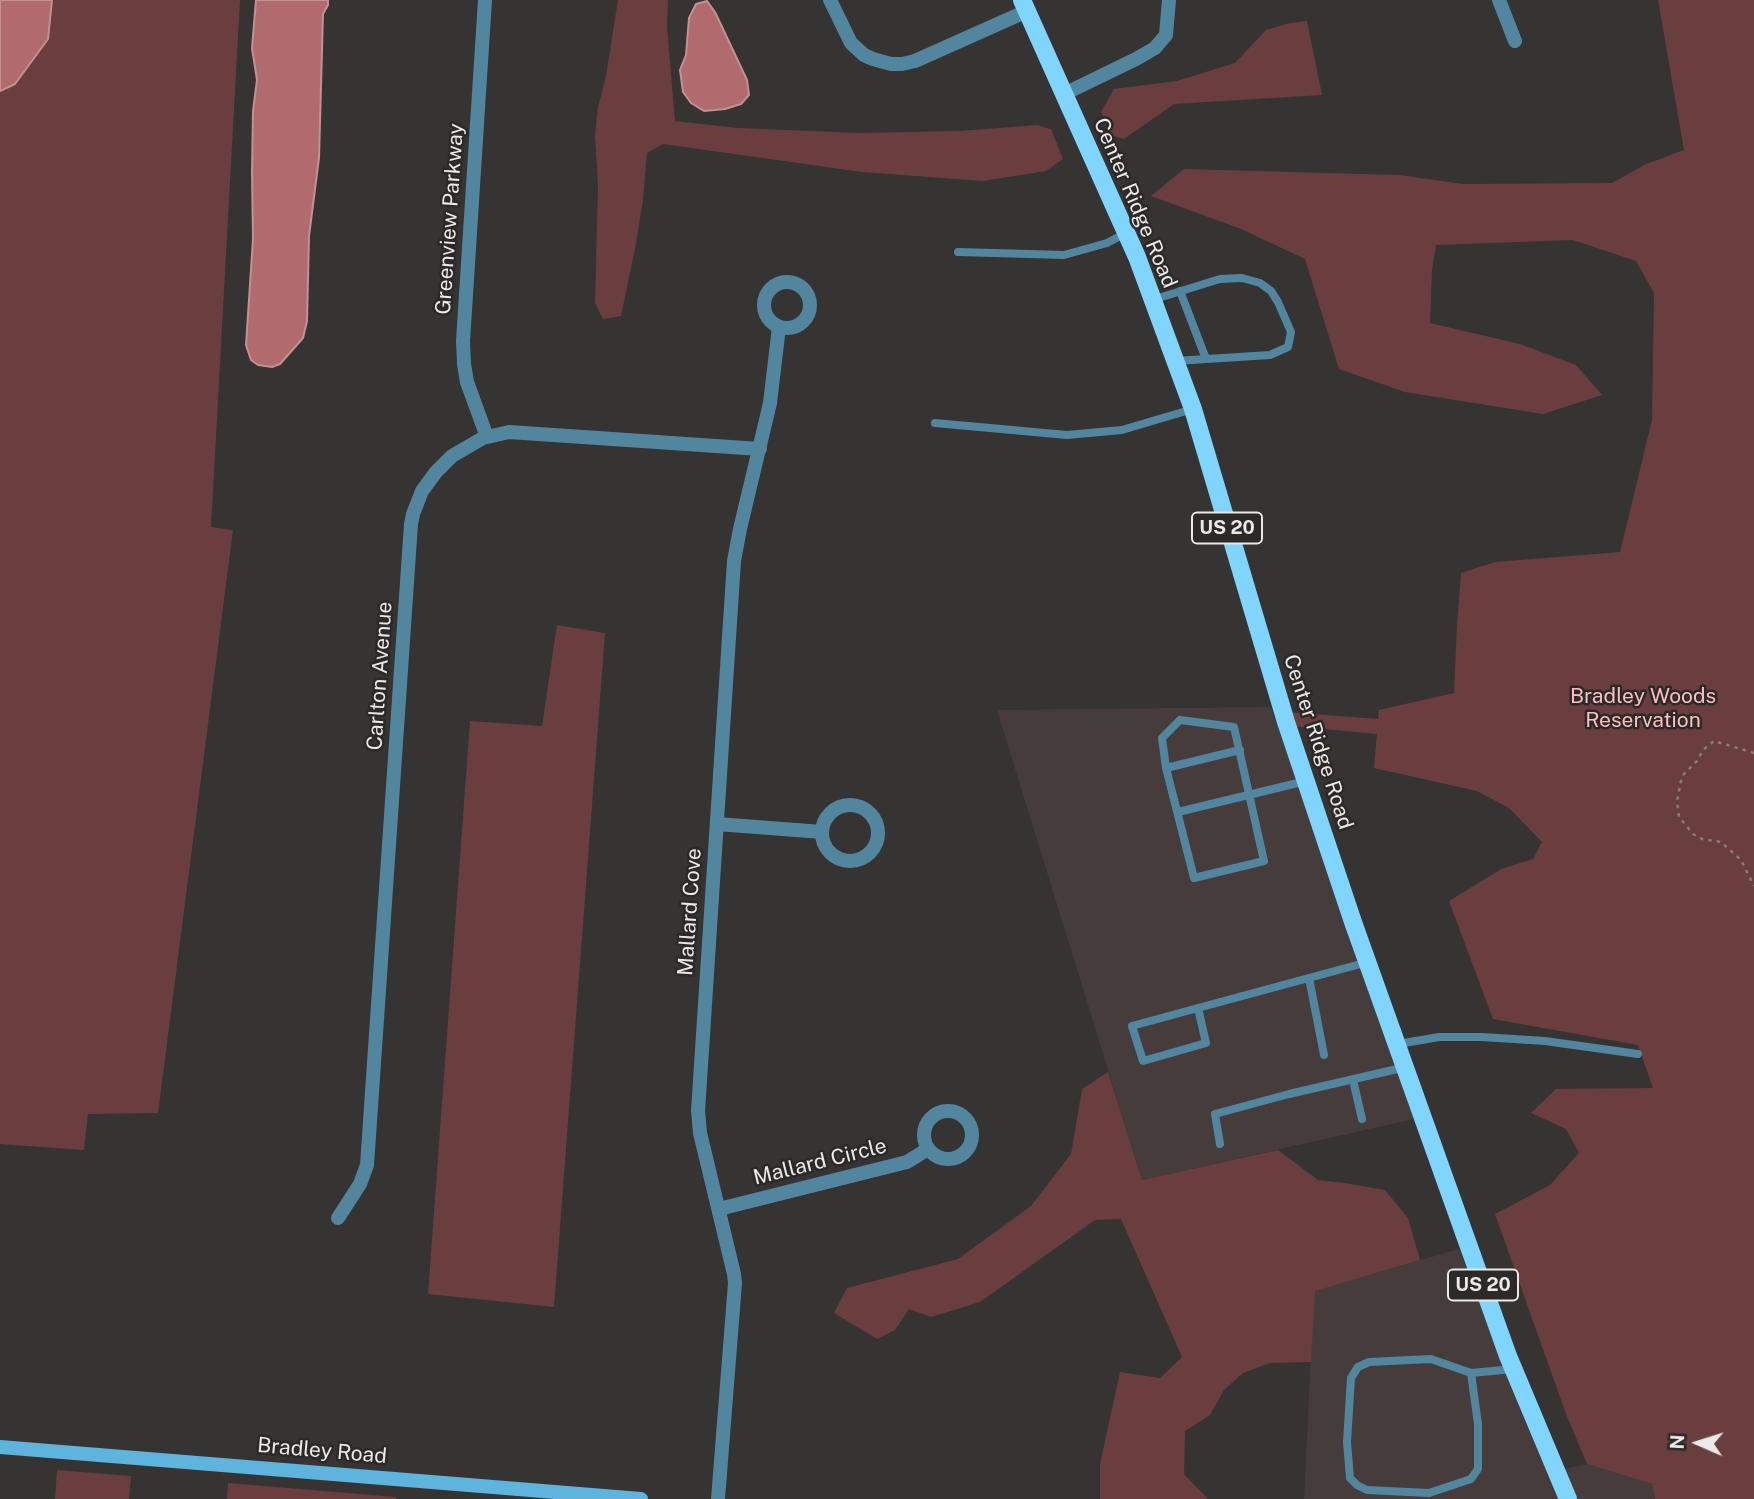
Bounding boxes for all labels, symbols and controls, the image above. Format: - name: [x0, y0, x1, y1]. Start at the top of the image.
- street label: Center Ridge Road: [1088, 114, 1182, 292]
- street label: Greenview Parkway: [431, 122, 469, 316]
- road number: US 20: [1192, 512, 1262, 544]
- street label: Carlton Avenue: [362, 601, 398, 751]
- street label: Center Ridge Road: [1278, 651, 1358, 833]
- park label: Bradley Woods Reservation: [1570, 684, 1716, 734]
- street label: Mallard Cove: [673, 847, 707, 977]
- street label: Mallard Circle: [751, 1133, 889, 1191]
- road number: US 20: [1448, 1270, 1518, 1301]
- north arrow: [1663, 1408, 1733, 1478]
- street label: Bradley Road: [256, 1433, 388, 1469]
- text: N: [1666, 1434, 1688, 1450]

